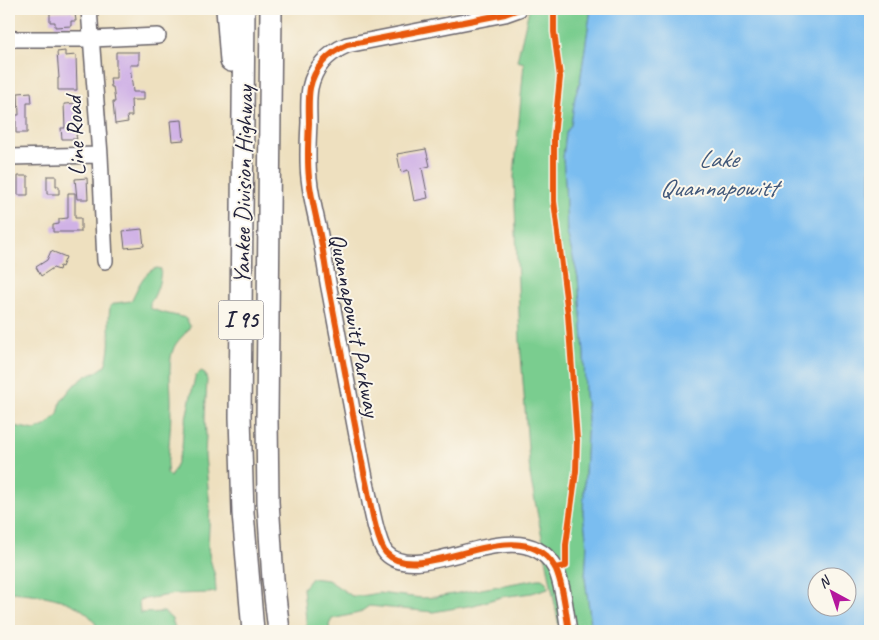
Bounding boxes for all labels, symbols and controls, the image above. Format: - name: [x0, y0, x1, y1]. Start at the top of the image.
- street label: Yankee Division Highway: [226, 84, 260, 285]
- street label: Line Road: [58, 92, 92, 177]
- water label: Lake Quannapowitt: [660, 143, 783, 204]
- street label: Quannapowitt Parkway: [323, 231, 388, 421]
- road number: I 95: [218, 300, 264, 340]
- north arrow: [806, 568, 856, 618]
- text: N: [815, 572, 835, 592]

